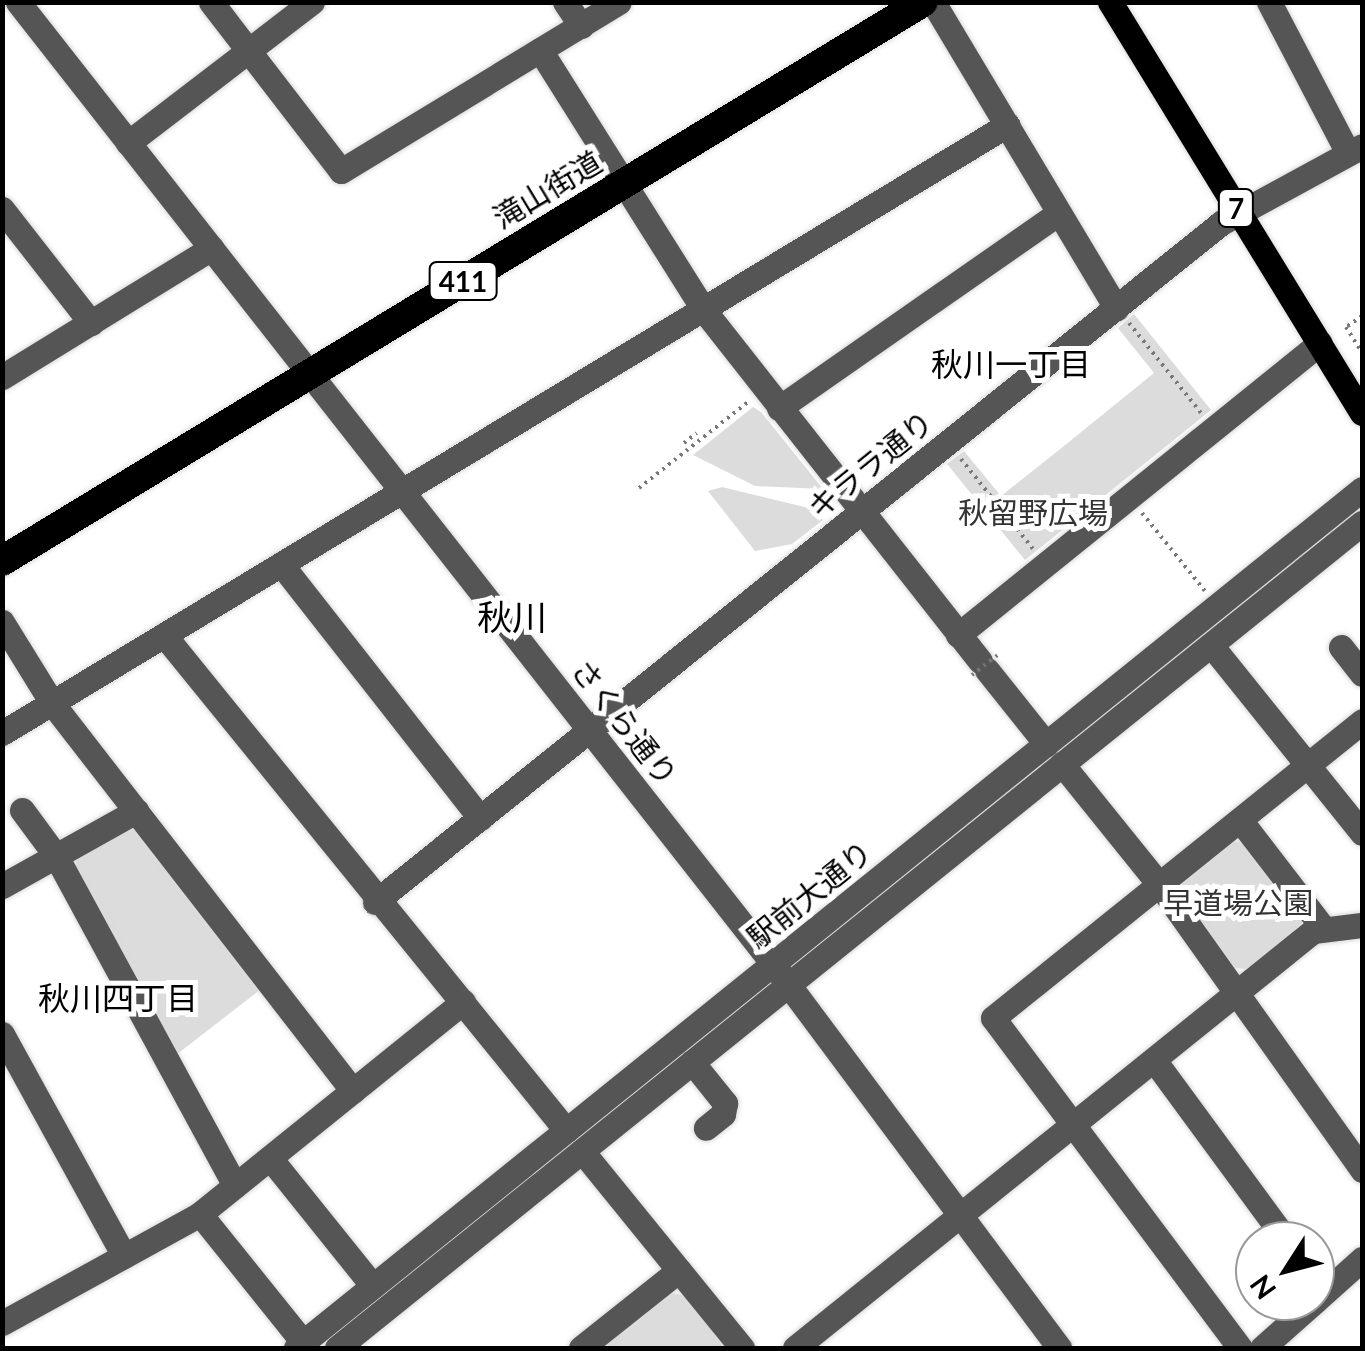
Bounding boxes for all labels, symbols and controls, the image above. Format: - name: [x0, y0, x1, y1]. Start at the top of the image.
- street label: 滝山街道: [486, 143, 608, 235]
- road number: 7: [1216, 185, 1256, 231]
- road number: 411: [428, 258, 498, 304]
- district label: 秋川一丁目: [931, 345, 1091, 383]
- street label: キララ通り: [800, 403, 940, 525]
- park label: 秋留野広場: [958, 494, 1108, 530]
- district label: 秋川: [477, 595, 547, 637]
- street label: さくら通り: [565, 652, 685, 792]
- street label: 駅前大通り: [739, 833, 879, 955]
- park label: 早道場公園: [1163, 884, 1313, 920]
- district label: 秋川四丁目: [38, 979, 198, 1017]
- north arrow: [1235, 1221, 1335, 1321]
- text: N: [1242, 1269, 1282, 1306]

